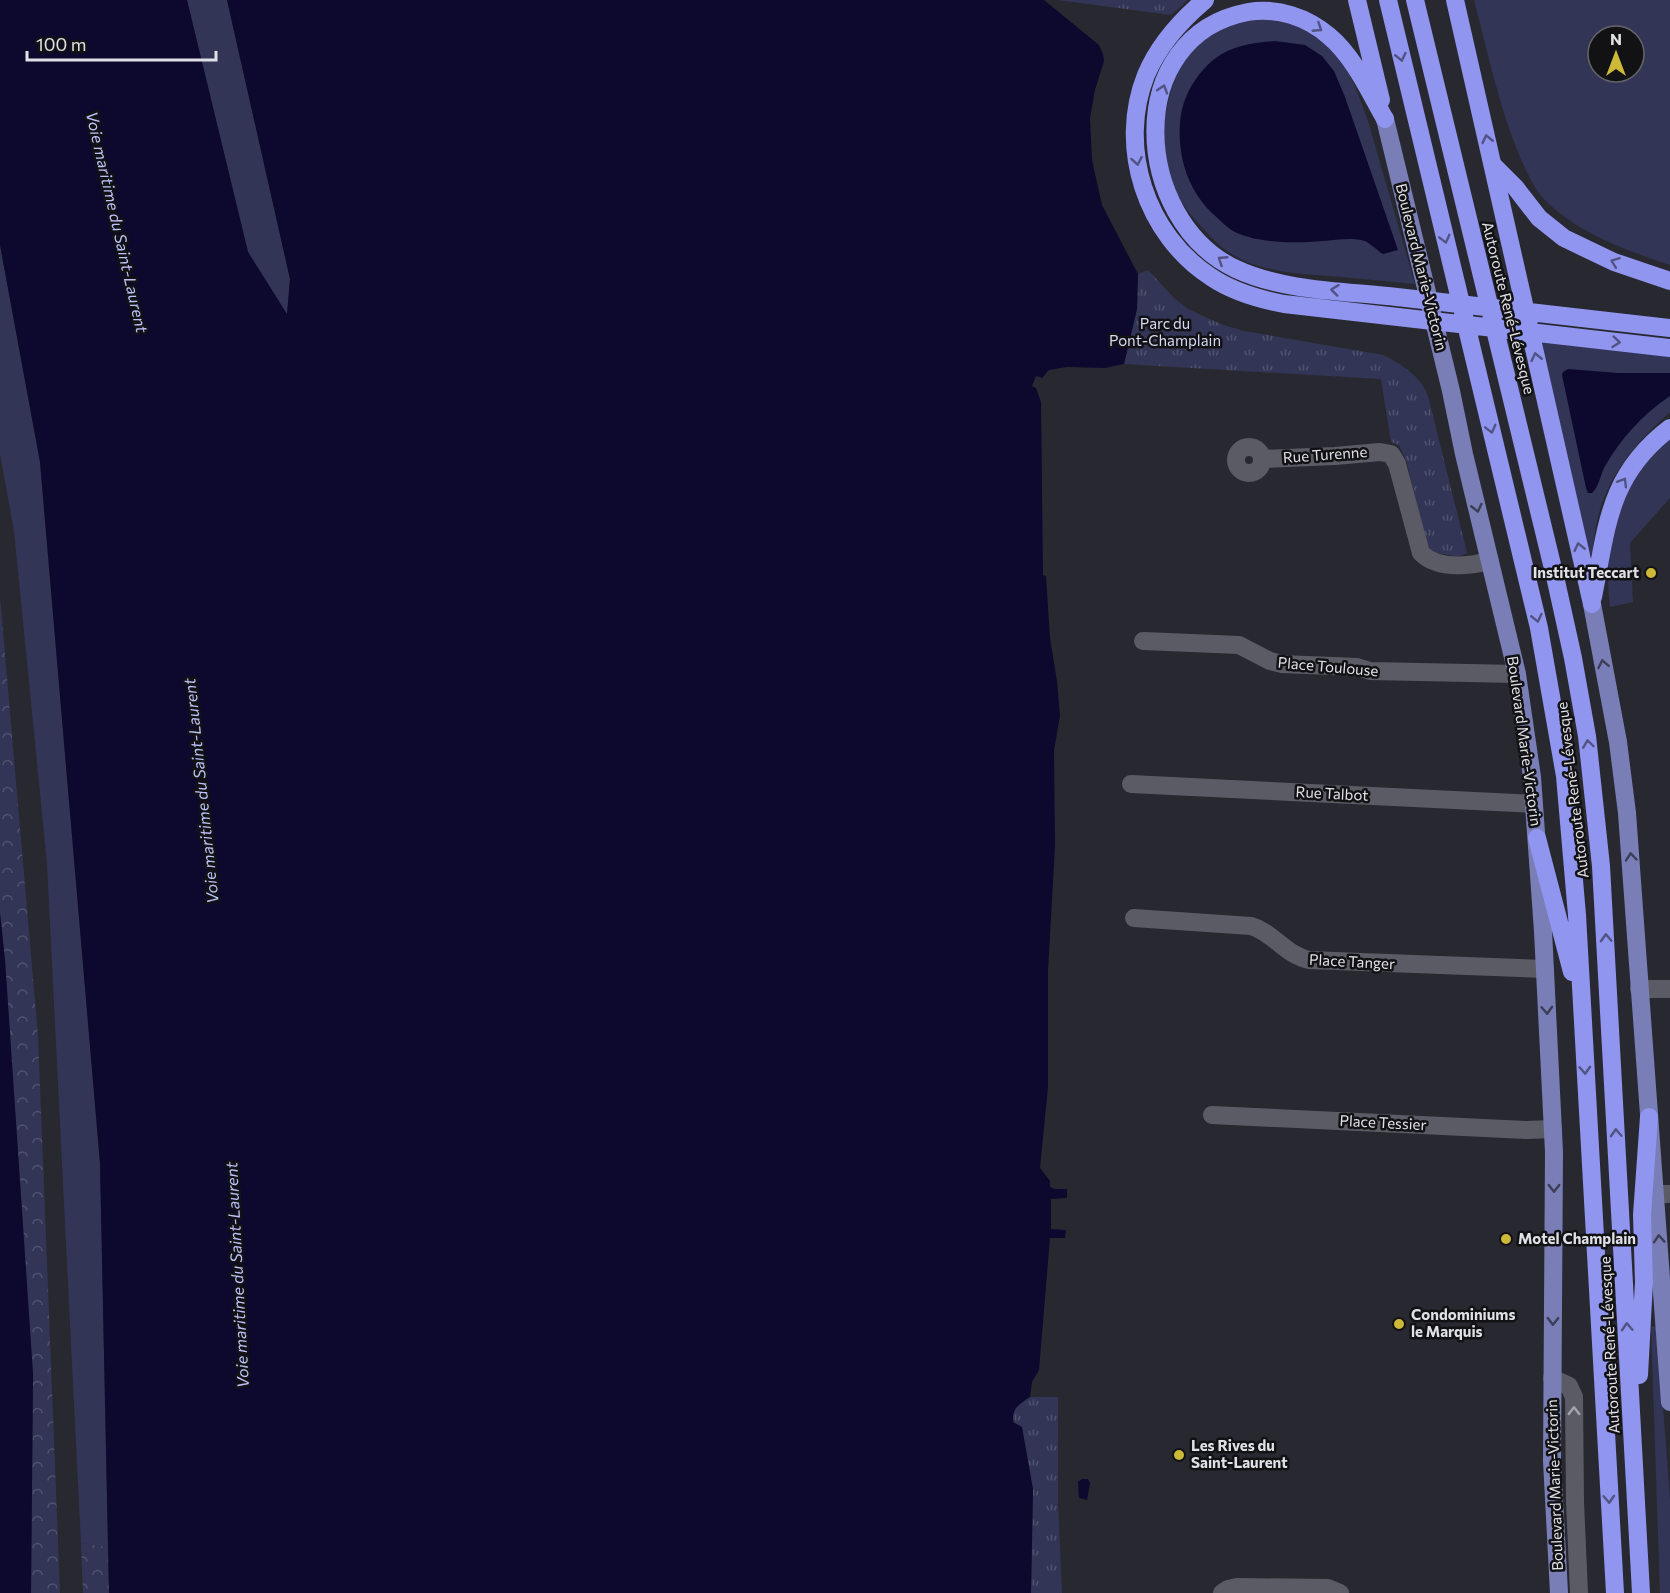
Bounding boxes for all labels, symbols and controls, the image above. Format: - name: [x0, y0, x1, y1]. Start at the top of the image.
- one-way arrow: [1311, 21, 1322, 32]
- scale bar: [27, 24, 216, 62]
- north arrow: [1586, 24, 1646, 84]
- text: N: [1610, 29, 1622, 48]
- text: 100 m: [36, 33, 86, 55]
- one-way arrow: [1394, 52, 1407, 62]
- one-way arrow: [1155, 84, 1168, 95]
- water label: Voie maritime du Saint-Laurent: [83, 109, 152, 335]
- one-way arrow: [1481, 134, 1494, 144]
- one-way arrow: [1130, 156, 1143, 166]
- street label: Boulevard Marie-Victorin: [1392, 181, 1451, 352]
- street label: Autoroute René-Lévesque: [1479, 220, 1539, 396]
- one-way arrow: [1437, 234, 1450, 244]
- one-way arrow: [1218, 256, 1229, 267]
- one-way arrow: [1610, 257, 1621, 269]
- one-way arrow: [1330, 284, 1339, 297]
- park label: Parc du Pont-Champlain: [1109, 314, 1221, 349]
- one-way arrow: [1612, 335, 1621, 348]
- one-way arrow: [1531, 352, 1544, 362]
- one-way arrow: [1483, 424, 1496, 434]
- street label: Rue Turenne: [1282, 442, 1368, 466]
- one-way arrow: [1615, 478, 1627, 488]
- one-way arrow: [1470, 502, 1483, 512]
- one-way arrow: [1574, 542, 1587, 552]
- place label: Institut Teccart: [1533, 563, 1639, 581]
- marker: Institut Teccart: [1644, 566, 1658, 580]
- one-way arrow: [1529, 613, 1542, 623]
- street label: Place Toulouse: [1277, 653, 1379, 679]
- street label: Boulevard Marie-Victorin: [1504, 655, 1546, 827]
- one-way arrow: [1597, 659, 1610, 669]
- water label: Voie maritime du Saint-Laurent: [179, 677, 222, 905]
- street label: Autoroute René-Lévesque: [1552, 701, 1592, 879]
- one-way arrow: [1582, 739, 1594, 748]
- street label: Rue Talbot: [1295, 782, 1369, 804]
- one-way arrow: [1625, 853, 1638, 862]
- one-way arrow: [1599, 933, 1612, 942]
- street label: Place Tanger: [1309, 950, 1395, 972]
- one-way arrow: [1541, 1005, 1554, 1014]
- one-way arrow: [1579, 1066, 1592, 1075]
- street label: Place Tessier: [1339, 1111, 1427, 1133]
- one-way arrow: [1610, 1128, 1623, 1137]
- water label: Voie maritime du Saint-Laurent: [221, 1161, 252, 1389]
- one-way arrow: [1548, 1183, 1560, 1192]
- place label: Motel Champlain: [1518, 1229, 1636, 1247]
- marker: Motel Champlain: [1499, 1232, 1513, 1246]
- one-way arrow: [1652, 1234, 1665, 1243]
- street label: Autoroute René-Lévesque: [1595, 1256, 1623, 1434]
- place label: Condominiums le Marquis: [1411, 1305, 1515, 1340]
- marker: Condominiums le Marquis: [1392, 1317, 1406, 1331]
- one-way arrow: [1547, 1317, 1559, 1326]
- one-way arrow: [1620, 1323, 1633, 1332]
- street label: Boulevard Marie-Victorin: [1542, 1399, 1566, 1571]
- one-way arrow: [1568, 1406, 1580, 1415]
- place label: Les Rives du Saint-Laurent: [1191, 1436, 1288, 1471]
- marker: Les Rives du Saint-Laurent: [1172, 1448, 1186, 1462]
- one-way arrow: [1603, 1494, 1616, 1503]

